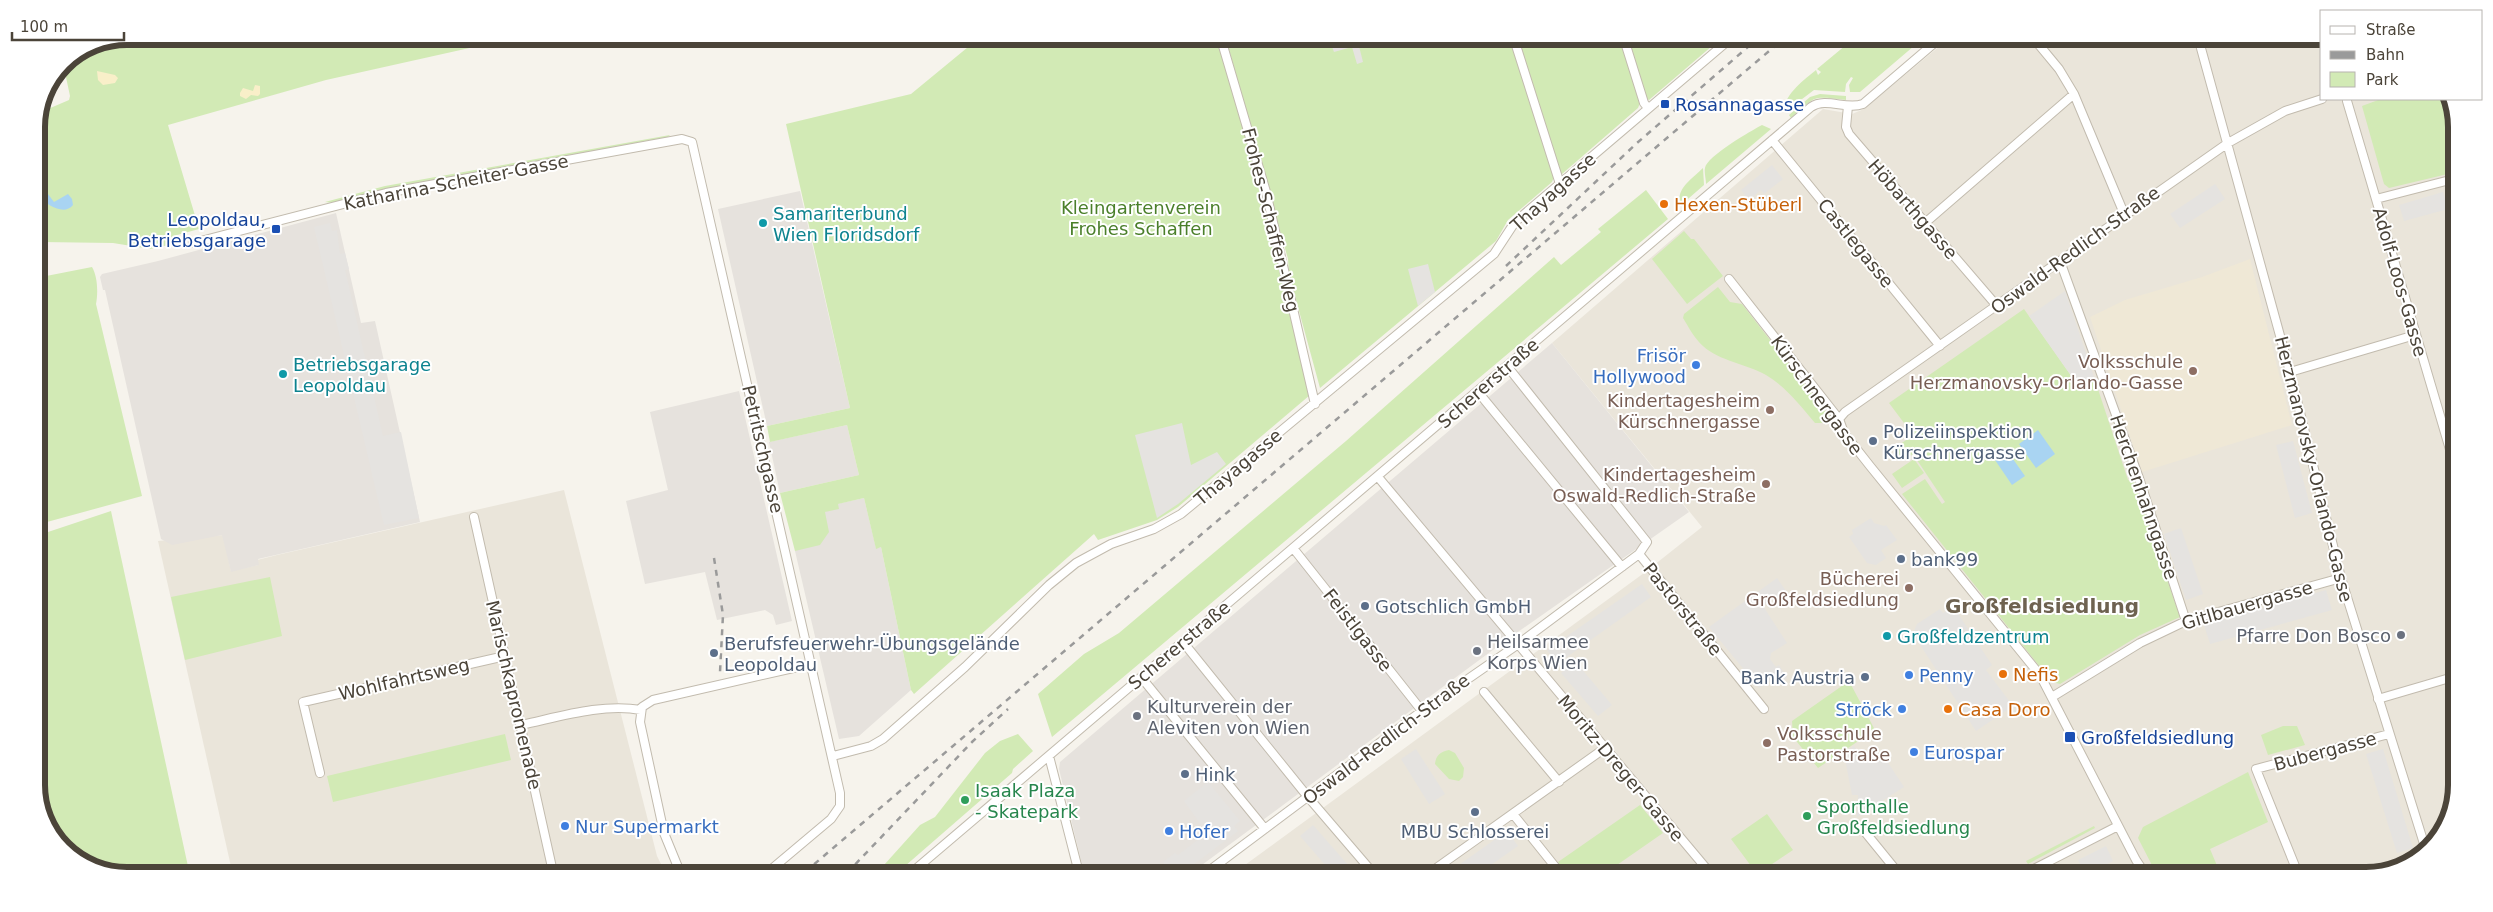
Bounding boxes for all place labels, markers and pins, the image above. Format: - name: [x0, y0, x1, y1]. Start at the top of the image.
- place label: Rosannagasse: [1675, 94, 1804, 115]
- marker: Rosannagasse: [1659, 98, 1671, 110]
- place label: Hexen-Stüberl: [1674, 194, 1802, 215]
- marker: Hexen-Stüberl: [1658, 198, 1670, 210]
- place label: Samariterbund Wien Floridsdorf: [773, 203, 920, 245]
- place label: Leopoldau, Betriebsgarage: [128, 209, 266, 251]
- marker: Samariterbund Wien Floridsdorf: [757, 217, 769, 229]
- marker: Leopoldau, Betriebsgarage: [270, 223, 282, 235]
- place label: Frisör Hollywood: [1593, 345, 1687, 387]
- place label: Volksschule Herzmanovsky-Orlando-Gasse: [1910, 351, 2183, 393]
- place label: Betriebsgarage Leopoldau: [293, 354, 431, 396]
- marker: Frisör Hollywood: [1690, 359, 1702, 371]
- marker: Volksschule Herzmanovsky-Orlando-Gasse: [2187, 365, 2199, 377]
- marker: Betriebsgarage Leopoldau: [277, 368, 289, 380]
- place label: Kindertagesheim Kürschnergasse: [1607, 390, 1760, 432]
- marker: Kindertagesheim Kürschnergasse: [1764, 404, 1776, 416]
- place label: Polizeiinspektion Kürschnergasse: [1883, 421, 2033, 463]
- marker: Polizeiinspektion Kürschnergasse: [1867, 435, 1879, 447]
- place label: Kindertagesheim Oswald-Redlich-Straße: [1552, 464, 1756, 506]
- marker: Kindertagesheim Oswald-Redlich-Straße: [1760, 478, 1772, 490]
- place label: bank99: [1911, 549, 1978, 570]
- marker: bank99: [1895, 553, 1907, 565]
- place label: Bücherei Großfeldsiedlung: [1746, 568, 1899, 610]
- marker: Bücherei Großfeldsiedlung: [1903, 582, 1915, 594]
- place label: Gotschlich GmbH: [1375, 596, 1531, 617]
- marker: Gotschlich GmbH: [1359, 600, 1371, 612]
- place label: Pfarre Don Bosco: [2236, 625, 2391, 646]
- place label: Großfeldzentrum: [1897, 626, 2049, 647]
- marker: Pfarre Don Bosco: [2395, 629, 2407, 641]
- marker: Großfeldzentrum: [1881, 630, 1893, 642]
- place label: Heilsarmee Korps Wien: [1487, 631, 1589, 673]
- place label: Berufsfeuerwehr-Übungsgelände Leopoldau: [724, 633, 1020, 675]
- marker: Heilsarmee Korps Wien: [1471, 645, 1483, 657]
- marker: Berufsfeuerwehr-Übungsgelände Leopoldau: [708, 647, 720, 659]
- place label: Nefis: [2013, 664, 2058, 685]
- place label: Penny: [1919, 665, 1974, 686]
- place label: Bank Austria: [1740, 667, 1855, 688]
- marker: Nefis: [1997, 668, 2009, 680]
- marker: Penny: [1903, 669, 1915, 681]
- marker: Bank Austria: [1859, 671, 1871, 683]
- place label: Kulturverein der Aleviten von Wien: [1147, 696, 1310, 738]
- place label: Ströck: [1835, 699, 1893, 720]
- place label: Casa Doro: [1958, 699, 2051, 720]
- marker: Ströck: [1896, 703, 1908, 715]
- marker: Casa Doro: [1942, 703, 1954, 715]
- marker: Kulturverein der Aleviten von Wien: [1131, 710, 1143, 722]
- place label: Volksschule Pastorstraße: [1777, 723, 1890, 765]
- place label: Großfeldsiedlung: [2081, 727, 2234, 748]
- marker: Großfeldsiedlung: [2063, 730, 2077, 744]
- marker: Volksschule Pastorstraße: [1761, 737, 1773, 749]
- place label: Eurospar: [1924, 742, 2005, 763]
- marker: Eurospar: [1908, 746, 1920, 758]
- place label: Hink: [1195, 764, 1236, 785]
- marker: Hink: [1179, 768, 1191, 780]
- place label: Isaak Plaza - Skatepark: [975, 780, 1079, 822]
- marker: Isaak Plaza - Skatepark: [959, 794, 971, 806]
- place label: Sporthalle Großfeldsiedlung: [1817, 796, 1970, 838]
- marker: MBU Schlosserei: [1469, 806, 1481, 818]
- marker: Sporthalle Großfeldsiedlung: [1801, 810, 1813, 822]
- place label: Nur Supermarkt: [575, 816, 719, 837]
- marker: Nur Supermarkt: [559, 820, 571, 832]
- place label: Hofer: [1179, 821, 1229, 842]
- place label: MBU Schlosserei: [1401, 821, 1549, 842]
- marker: Hofer: [1163, 825, 1175, 837]

